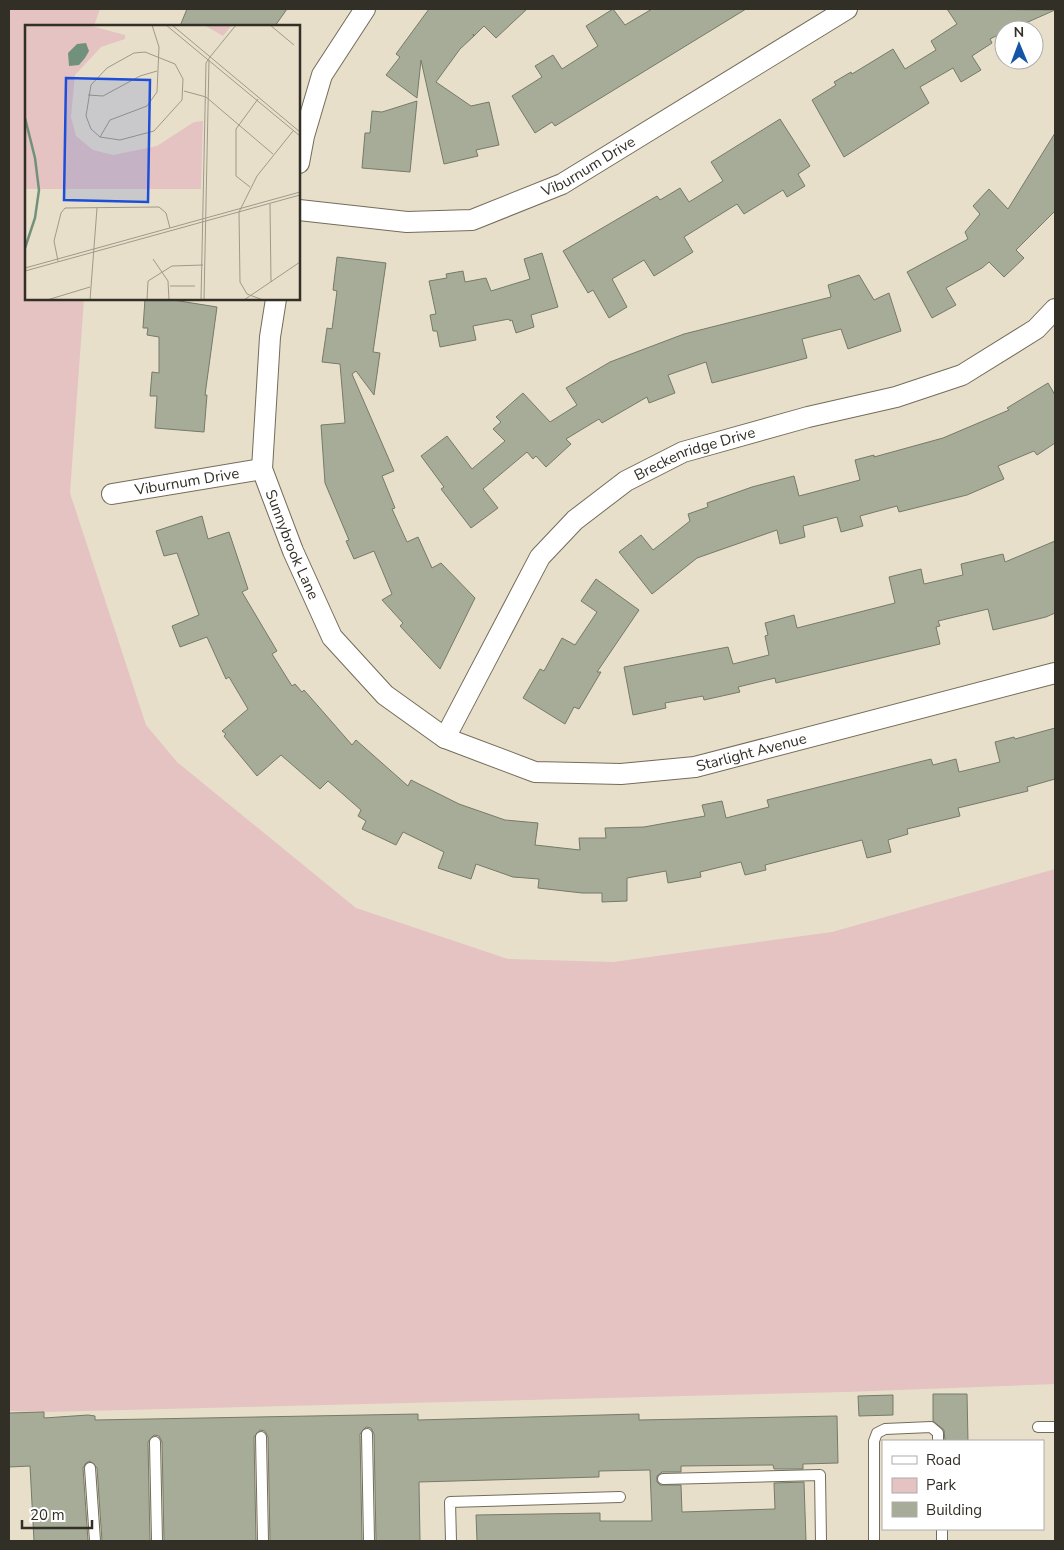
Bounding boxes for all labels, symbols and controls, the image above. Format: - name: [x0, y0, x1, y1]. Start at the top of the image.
- north arrow: [994, 20, 1044, 70]
- text: N: [1013, 23, 1024, 42]
- inset map: [25, 25, 300, 300]
- street label: Viburnum Drive: [537, 131, 639, 202]
- street label: Breckenridge Drive: [631, 422, 757, 485]
- street label: Viburnum Drive: [132, 463, 241, 500]
- street label: Sunnybrook Lane: [261, 487, 324, 603]
- street label: Starlight Avenue: [694, 728, 809, 776]
- legend: [882, 1440, 1044, 1530]
- text: Road: [926, 1450, 961, 1470]
- text: Park: [926, 1475, 956, 1495]
- scale bar: [22, 1498, 92, 1530]
- text: Building: [926, 1500, 982, 1520]
- text: 20 m: [30, 1505, 65, 1525]

